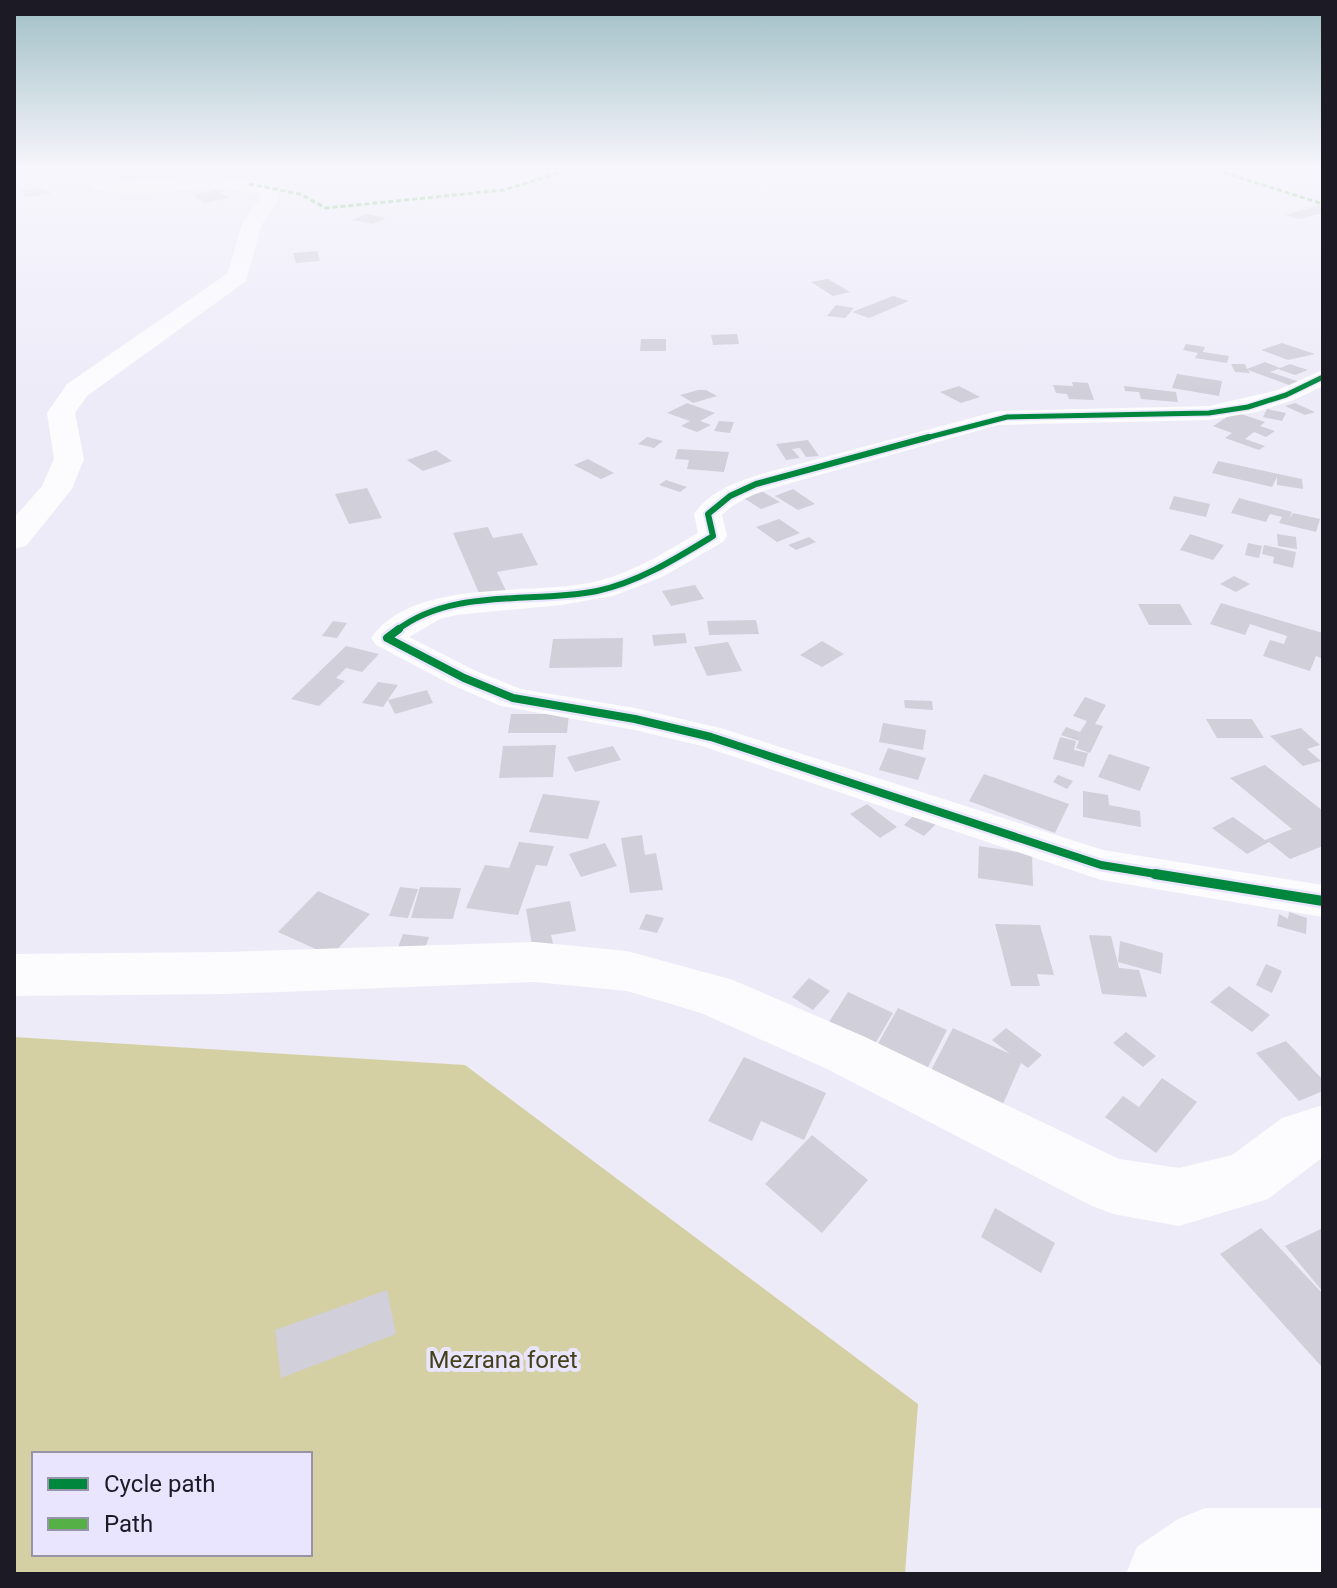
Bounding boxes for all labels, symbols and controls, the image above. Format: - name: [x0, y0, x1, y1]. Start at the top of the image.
- park label: Mezrana foret: [428, 1346, 578, 1374]
- legend: [32, 1452, 312, 1556]
- text: Cycle path: [104, 1470, 216, 1498]
- text: Path: [104, 1510, 153, 1538]

